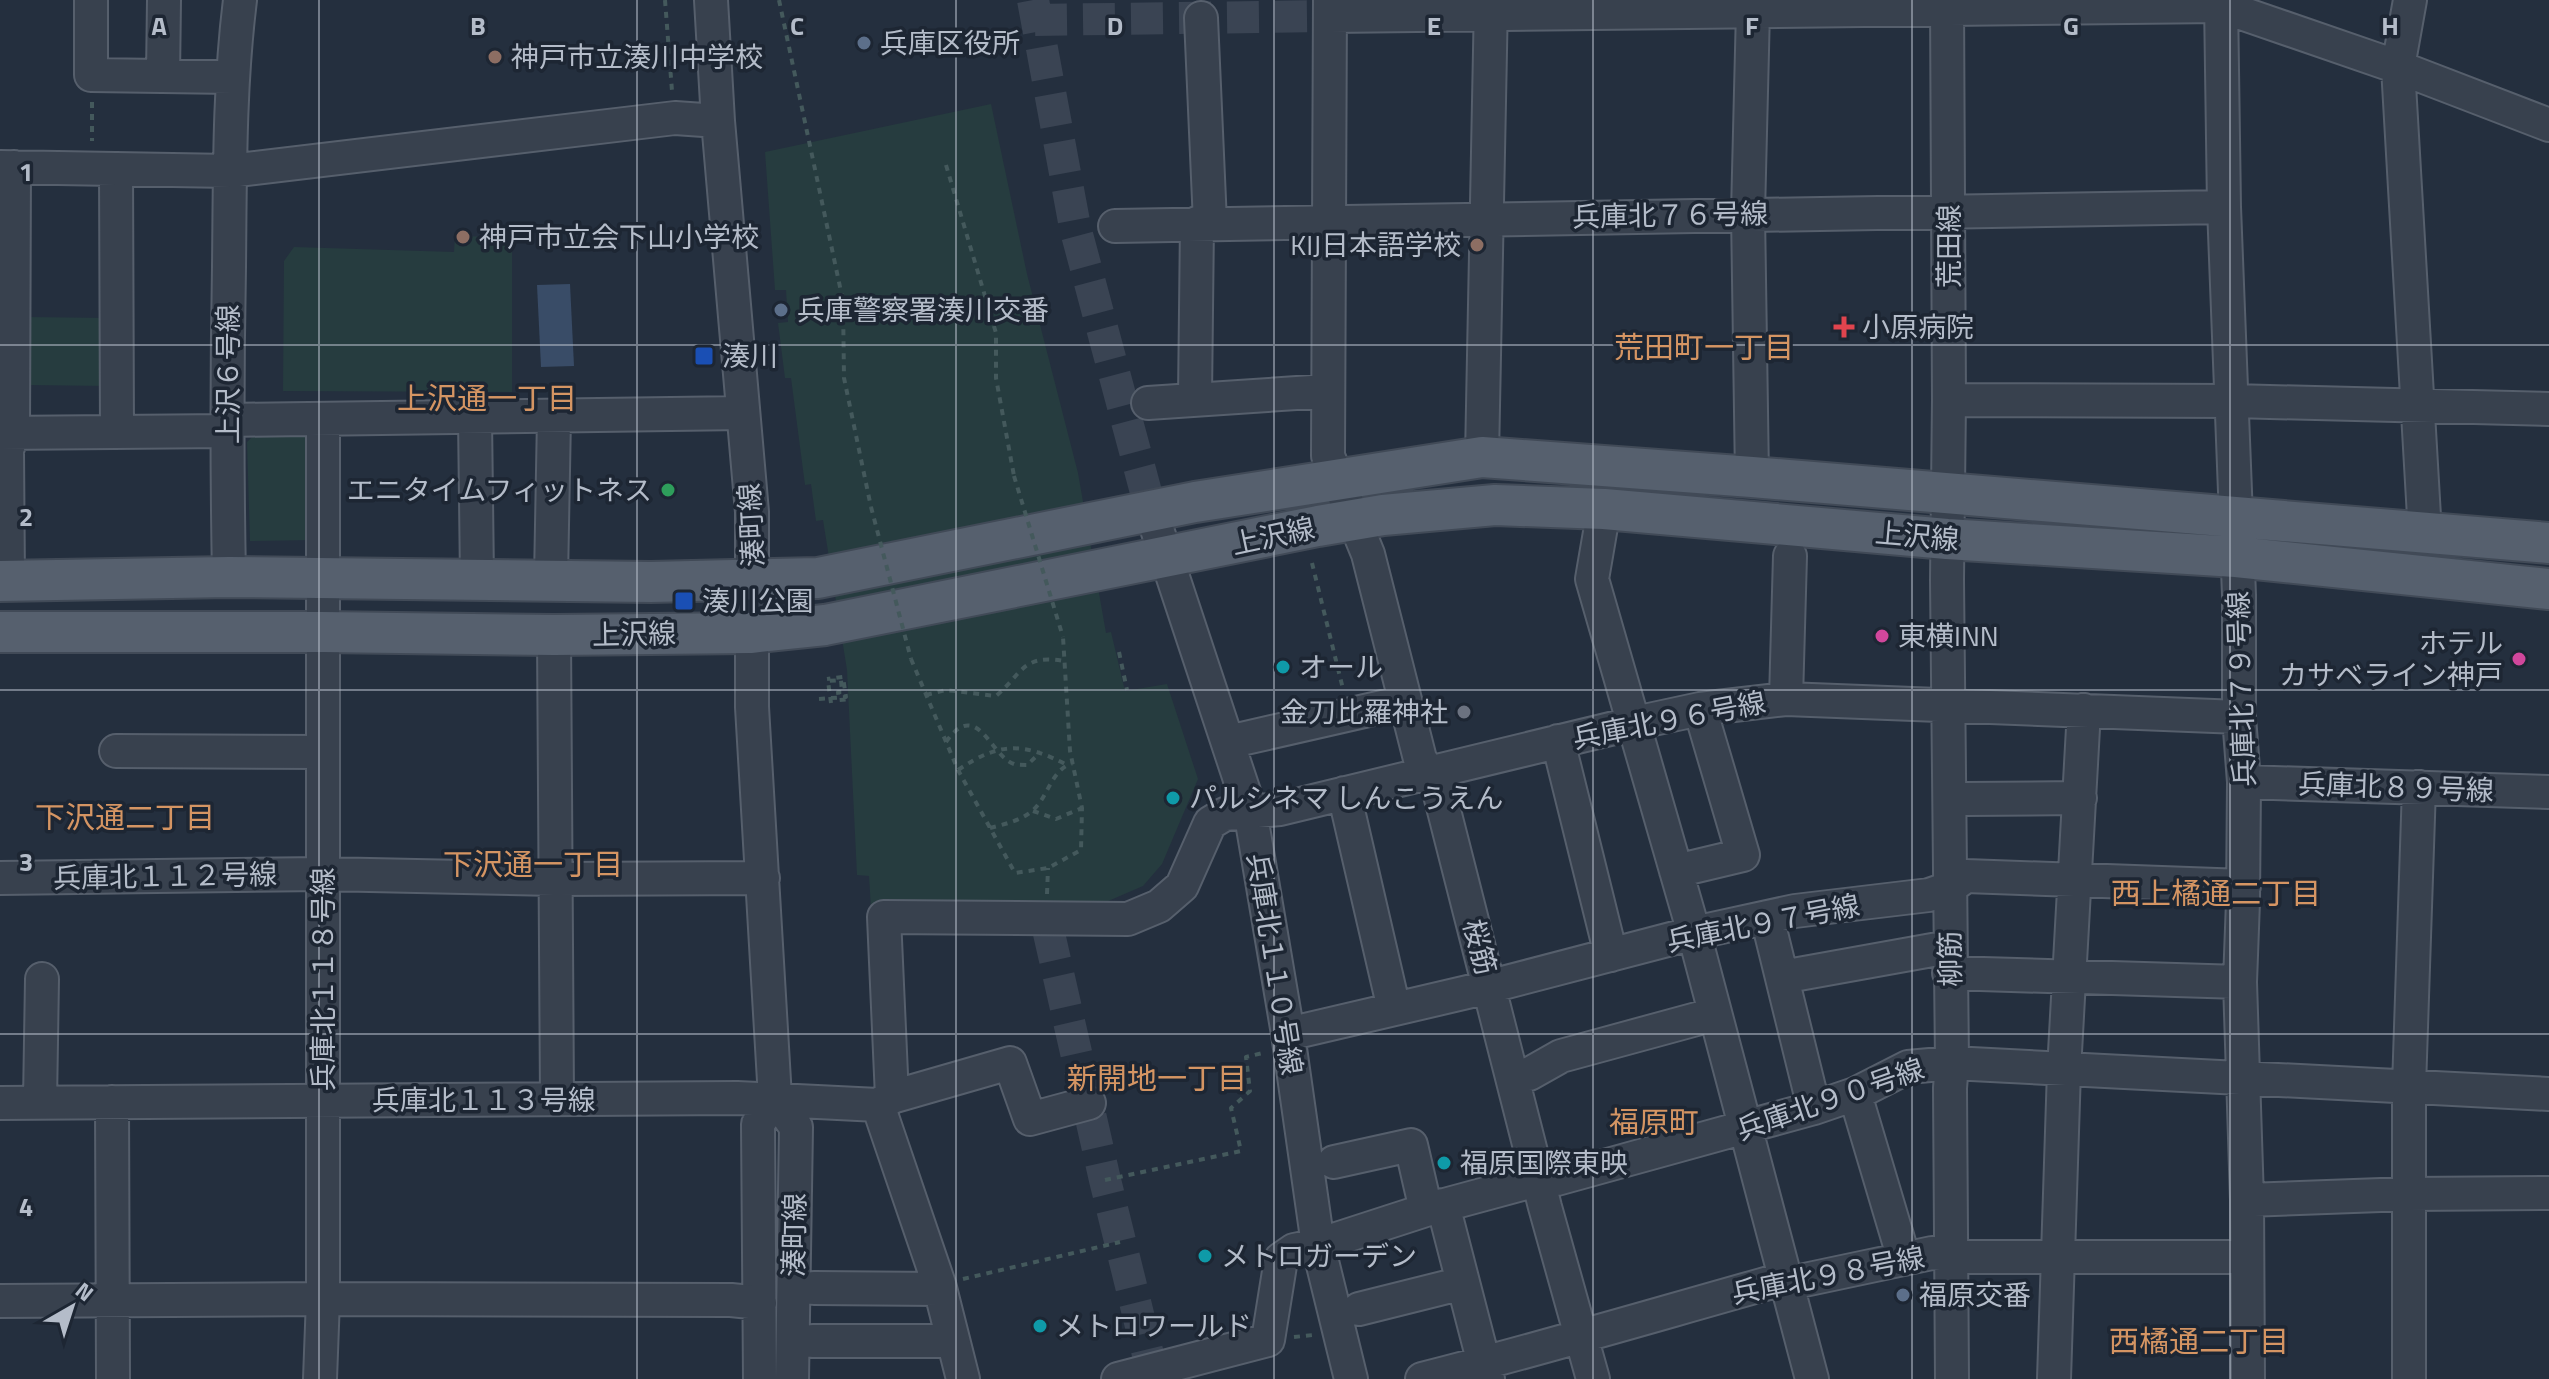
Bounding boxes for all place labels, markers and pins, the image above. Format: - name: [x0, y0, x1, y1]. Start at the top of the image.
- place label: 兵庫区役所: [880, 21, 1020, 64]
- marker: 兵庫区役所: [855, 34, 873, 52]
- place label: 神戸市立湊川中学校: [511, 35, 763, 78]
- marker: 神戸市立湊川中学校: [486, 48, 504, 66]
- place label: 神戸市立会下山小学校: [479, 215, 759, 258]
- place label: KIJ日本語学校: [1290, 223, 1461, 266]
- marker: 神戸市立会下山小学校: [454, 228, 472, 246]
- marker: KIJ日本語学校: [1468, 236, 1486, 254]
- place label: 兵庫警察署湊川交番: [797, 288, 1049, 331]
- marker: 兵庫警察署湊川交番: [772, 301, 790, 319]
- place label: 小原病院: [1862, 305, 1974, 348]
- marker: 小原病院: [1833, 316, 1855, 338]
- place label: 湊川: [722, 334, 778, 377]
- marker: 湊川: [693, 345, 715, 367]
- place label: エニタイムフィットネス: [347, 468, 652, 511]
- marker: エニタイムフィットネス: [659, 481, 677, 499]
- place label: 湊川公園: [702, 579, 814, 622]
- marker: 湊川公園: [673, 590, 695, 612]
- place label: 東横INN: [1898, 614, 1999, 657]
- place label: ホテル カサベライン神戸: [2279, 621, 2503, 696]
- marker: 東横INN: [1873, 627, 1891, 645]
- place label: オール: [1299, 645, 1383, 688]
- marker: ホテル カサベライン神戸: [2510, 650, 2528, 668]
- marker: オール: [1274, 658, 1292, 676]
- place label: 金刀比羅神社: [1280, 690, 1448, 733]
- marker: 金刀比羅神社: [1455, 703, 1473, 721]
- place label: パルシネマ しんこうえん: [1189, 776, 1503, 819]
- marker: パルシネマ しんこうえん: [1164, 789, 1182, 807]
- place label: 福原国際東映: [1460, 1141, 1628, 1184]
- marker: 福原国際東映: [1435, 1154, 1453, 1172]
- place label: メトロガーデン: [1221, 1234, 1417, 1277]
- marker: メトロガーデン: [1196, 1247, 1214, 1265]
- place label: 福原交番: [1919, 1273, 2031, 1316]
- marker: 福原交番: [1894, 1286, 1912, 1304]
- place label: メトロワールド: [1056, 1304, 1252, 1347]
- marker: メトロワールド: [1031, 1317, 1049, 1335]

